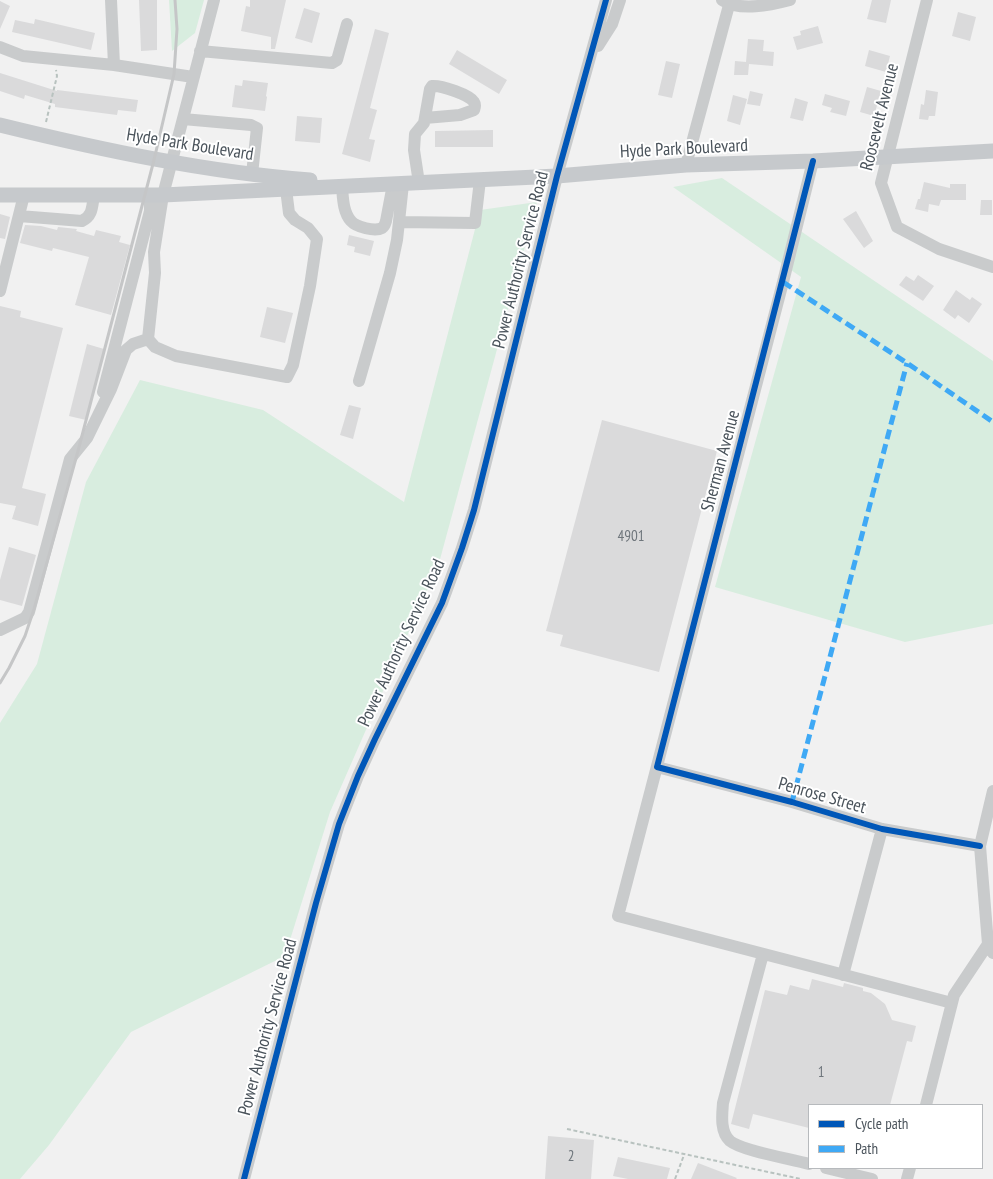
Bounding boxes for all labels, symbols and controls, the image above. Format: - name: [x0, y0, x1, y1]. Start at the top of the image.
- street label: Roosevelt Avenue: [856, 61, 904, 173]
- street label: Hyde Park Boulevard: [125, 124, 255, 166]
- street label: Hyde Park Boulevard: [619, 135, 749, 163]
- street label: Power Authority Service Road: [488, 169, 554, 351]
- street label: Sherman Avenue: [697, 408, 745, 514]
- house number: 4901: [618, 528, 644, 546]
- street label: Power Authority Service Road: [354, 556, 450, 730]
- street label: Penrose Street: [776, 773, 868, 819]
- street label: Power Authority Service Road: [234, 936, 302, 1118]
- house number: 1: [818, 1064, 824, 1082]
- legend: [808, 1104, 983, 1169]
- text: Cycle path: [855, 1114, 908, 1133]
- text: Path: [855, 1139, 878, 1158]
- house number: 2: [568, 1148, 574, 1166]

